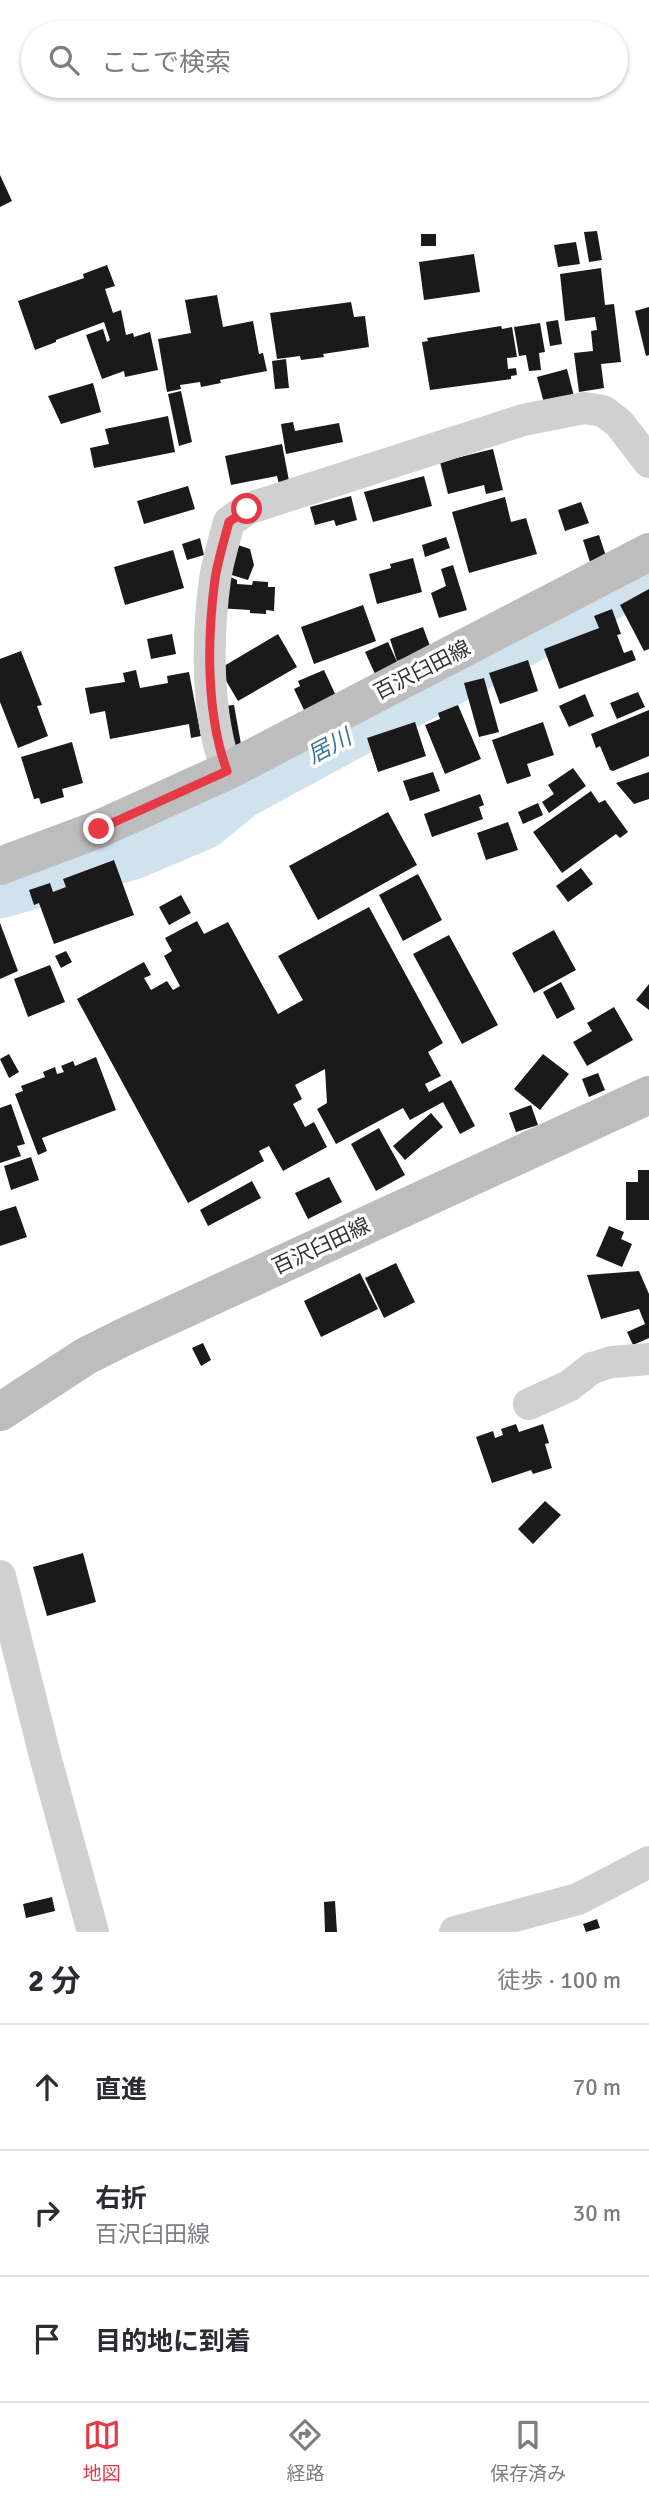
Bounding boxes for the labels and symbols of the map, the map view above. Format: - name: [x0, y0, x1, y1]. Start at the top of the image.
- route start: [231, 493, 262, 524]
- street label: 百沢臼田線: [369, 635, 475, 705]
- water label: 居川: [302, 721, 359, 770]
- route end: [83, 813, 114, 844]
- street label: 百沢臼田線: [268, 1212, 374, 1280]

